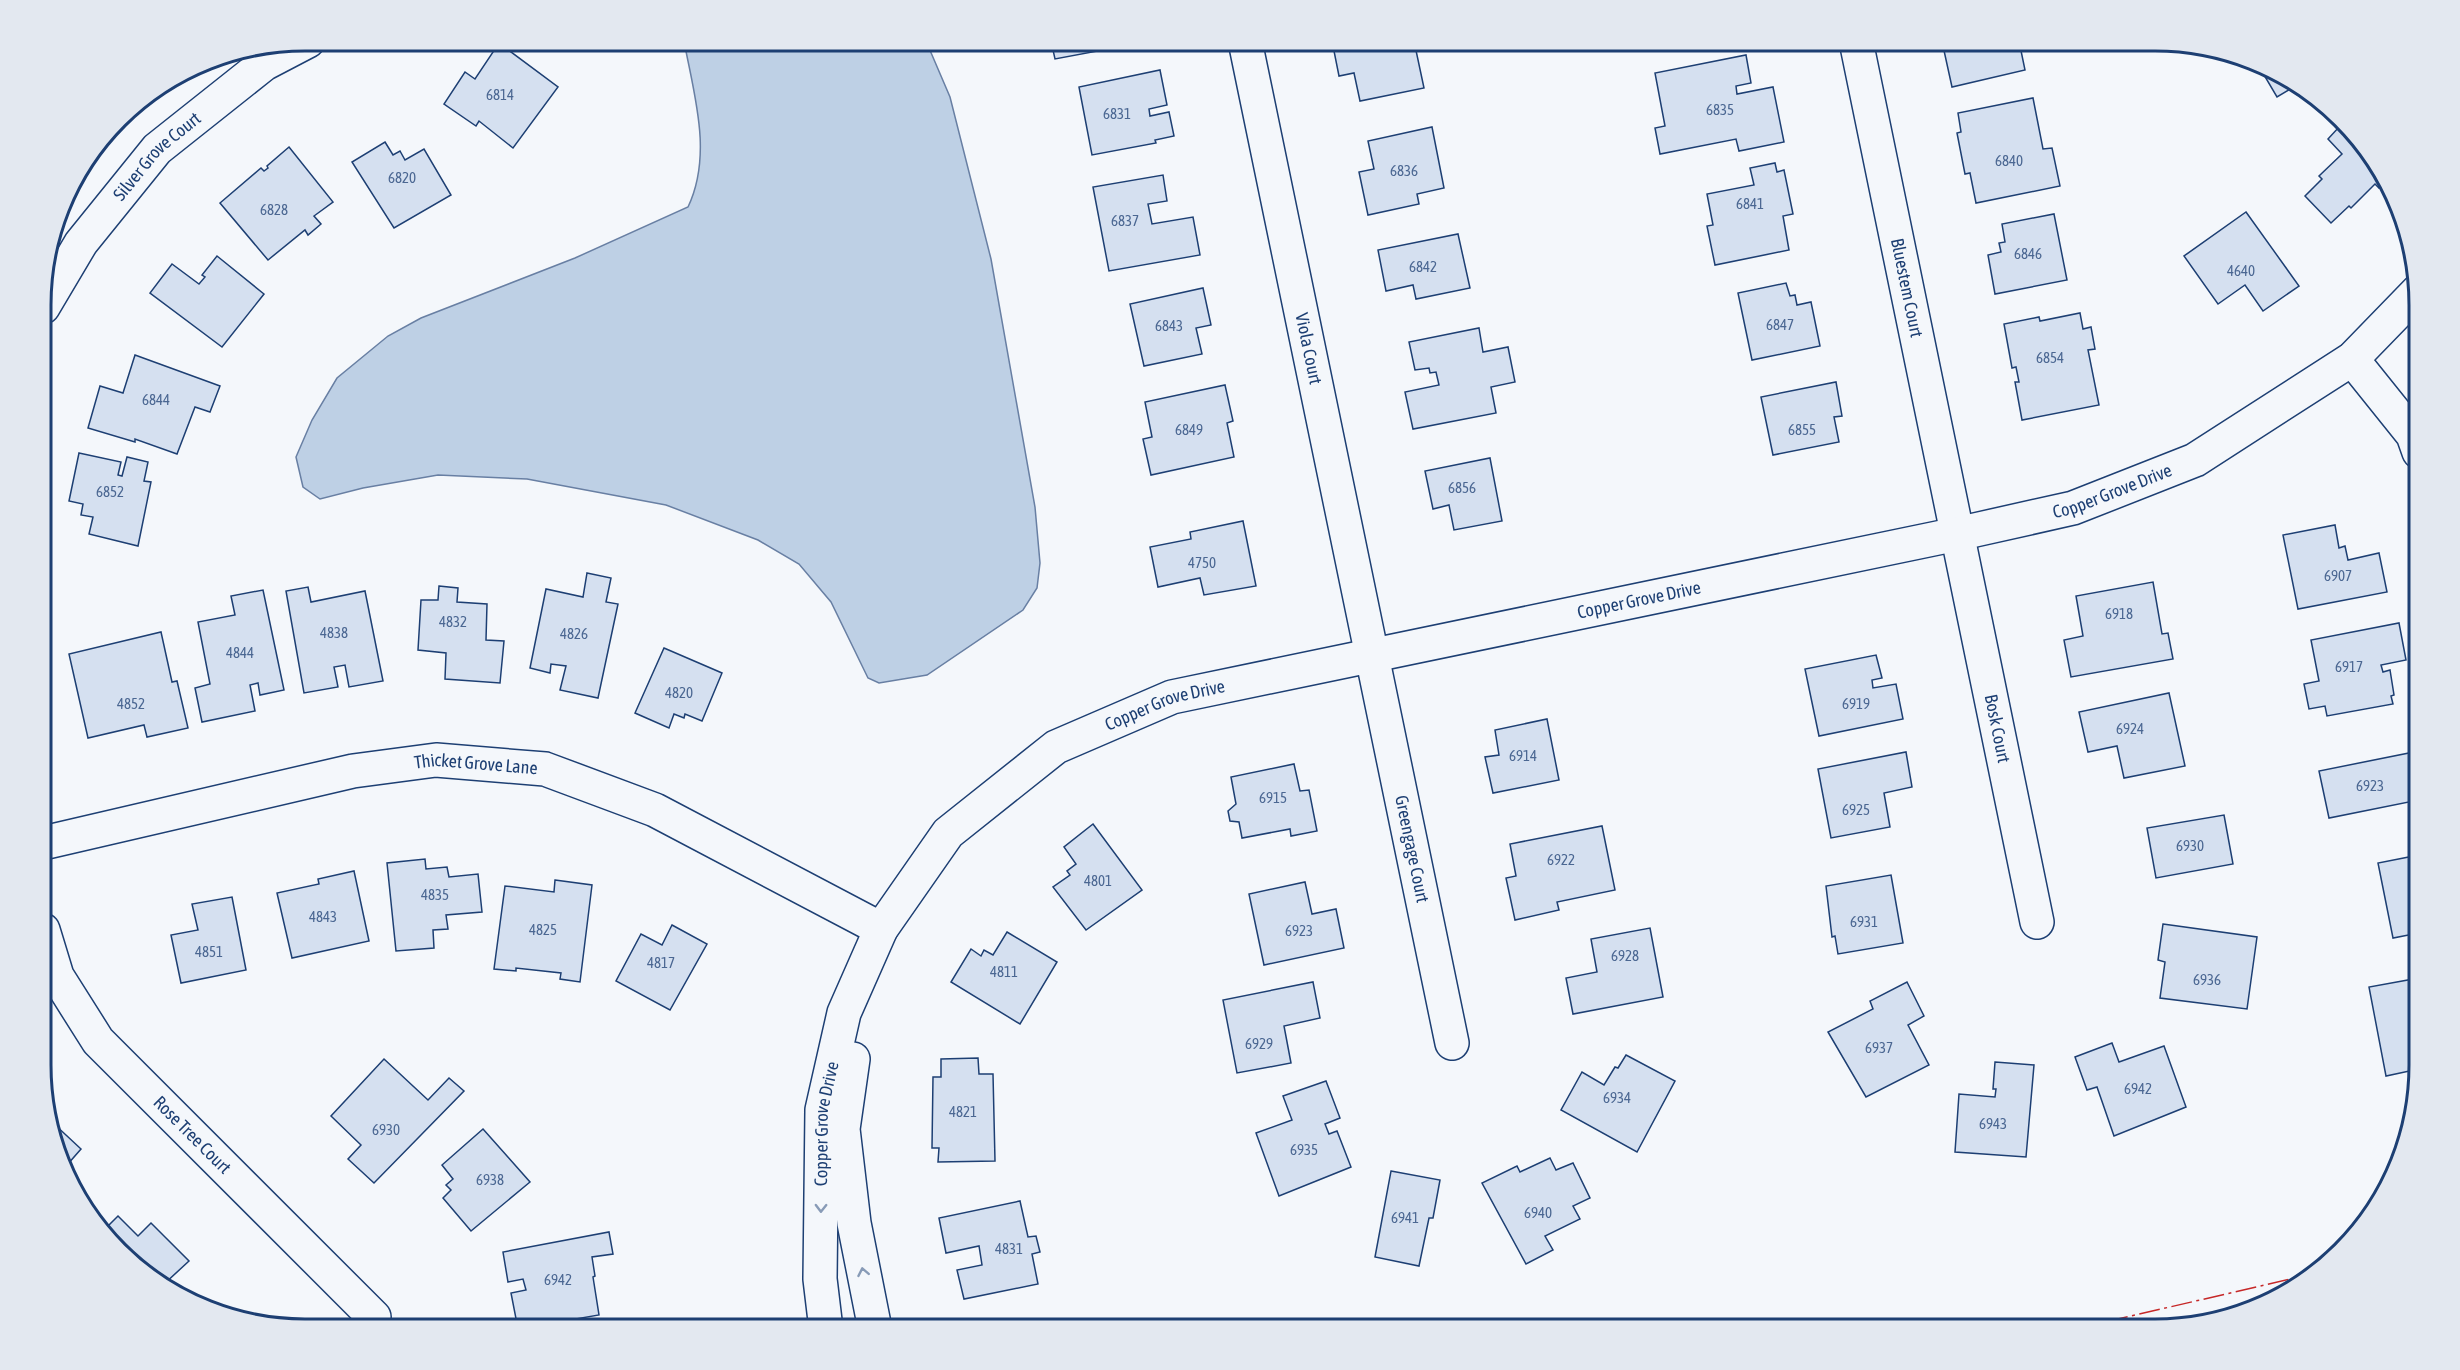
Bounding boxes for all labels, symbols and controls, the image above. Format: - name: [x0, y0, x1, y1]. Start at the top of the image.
- house number: 6814: [486, 86, 514, 103]
- house number: 6835: [1706, 101, 1734, 118]
- house number: 6831: [1103, 105, 1131, 122]
- street label: Silver Grove Court: [109, 108, 205, 205]
- house number: 6840: [1995, 152, 2023, 169]
- house number: 6836: [1390, 162, 1418, 179]
- house number: 6820: [388, 169, 416, 186]
- house number: 6841: [1736, 195, 1764, 212]
- house number: 6828: [260, 201, 288, 218]
- house number: 6837: [1111, 212, 1139, 229]
- street label: Bluestem Court: [1887, 236, 1928, 339]
- house number: 6846: [2014, 245, 2042, 262]
- house number: 6842: [1409, 258, 1437, 275]
- house number: 4640: [2227, 262, 2255, 279]
- street label: Viola Court: [1291, 311, 1327, 386]
- house number: 6847: [1766, 316, 1794, 333]
- house number: 6843: [1155, 317, 1183, 334]
- house number: 6854: [2036, 349, 2064, 366]
- house number: 6844: [142, 391, 170, 408]
- house number: 6849: [1175, 421, 1203, 438]
- house number: 6855: [1788, 421, 1816, 438]
- street label: Copper Grove Drive: [2051, 459, 2175, 522]
- house number: 6856: [1448, 479, 1476, 496]
- house number: 6852: [96, 483, 124, 500]
- house number: 4750: [1188, 554, 1216, 571]
- house number: 6907: [2324, 567, 2352, 584]
- street label: Copper Grove Drive: [1575, 576, 1703, 623]
- house number: 6918: [2105, 605, 2133, 622]
- house number: 4832: [439, 613, 467, 630]
- house number: 4838: [320, 624, 348, 641]
- house number: 4826: [560, 625, 588, 642]
- house number: 4844: [226, 644, 254, 661]
- house number: 6917: [2335, 658, 2363, 675]
- street label: Copper Grove Drive: [1102, 675, 1227, 735]
- house number: 4820: [665, 684, 693, 701]
- street label: Bosk Court: [1980, 692, 2015, 765]
- house number: 4852: [117, 695, 145, 712]
- house number: 6919: [1842, 695, 1870, 712]
- house number: 6924: [2116, 720, 2144, 737]
- house number: 6914: [1509, 747, 1537, 764]
- street label: Thicket Grove Lane: [413, 749, 538, 778]
- house number: 6923: [2356, 777, 2384, 794]
- house number: 6915: [1259, 789, 1287, 806]
- street label: Greengage Court: [1391, 793, 1434, 904]
- house number: 6925: [1842, 801, 1870, 818]
- house number: 6930: [2176, 837, 2204, 854]
- house number: 6922: [1547, 851, 1575, 868]
- house number: 4801: [1084, 872, 1112, 889]
- house number: 4835: [421, 886, 449, 903]
- house number: 4843: [309, 908, 337, 925]
- house number: 6931: [1850, 913, 1878, 930]
- house number: 4825: [529, 921, 557, 938]
- house number: 6923: [1285, 922, 1313, 939]
- house number: 4851: [195, 943, 223, 960]
- house number: 6928: [1611, 947, 1639, 964]
- house number: 4817: [647, 954, 675, 971]
- house number: 4811: [990, 963, 1018, 980]
- house number: 6936: [2193, 971, 2221, 988]
- house number: 6929: [1245, 1035, 1273, 1052]
- house number: 6937: [1865, 1039, 1893, 1056]
- street label: Copper Grove Drive: [810, 1059, 843, 1186]
- house number: 6942: [2124, 1080, 2152, 1097]
- house number: 6934: [1603, 1089, 1631, 1106]
- street label: Rose Tree Court: [149, 1092, 236, 1178]
- house number: 4821: [949, 1103, 977, 1120]
- house number: 6943: [1979, 1115, 2007, 1132]
- house number: 6930: [372, 1121, 400, 1138]
- house number: 6935: [1290, 1141, 1318, 1158]
- house number: 6938: [476, 1171, 504, 1188]
- one-way arrow: [814, 1203, 827, 1212]
- house number: 6940: [1524, 1204, 1552, 1221]
- house number: 6941: [1391, 1209, 1419, 1226]
- house number: 4831: [995, 1240, 1023, 1257]
- one-way arrow: [858, 1267, 871, 1277]
- house number: 6942: [544, 1271, 572, 1288]

